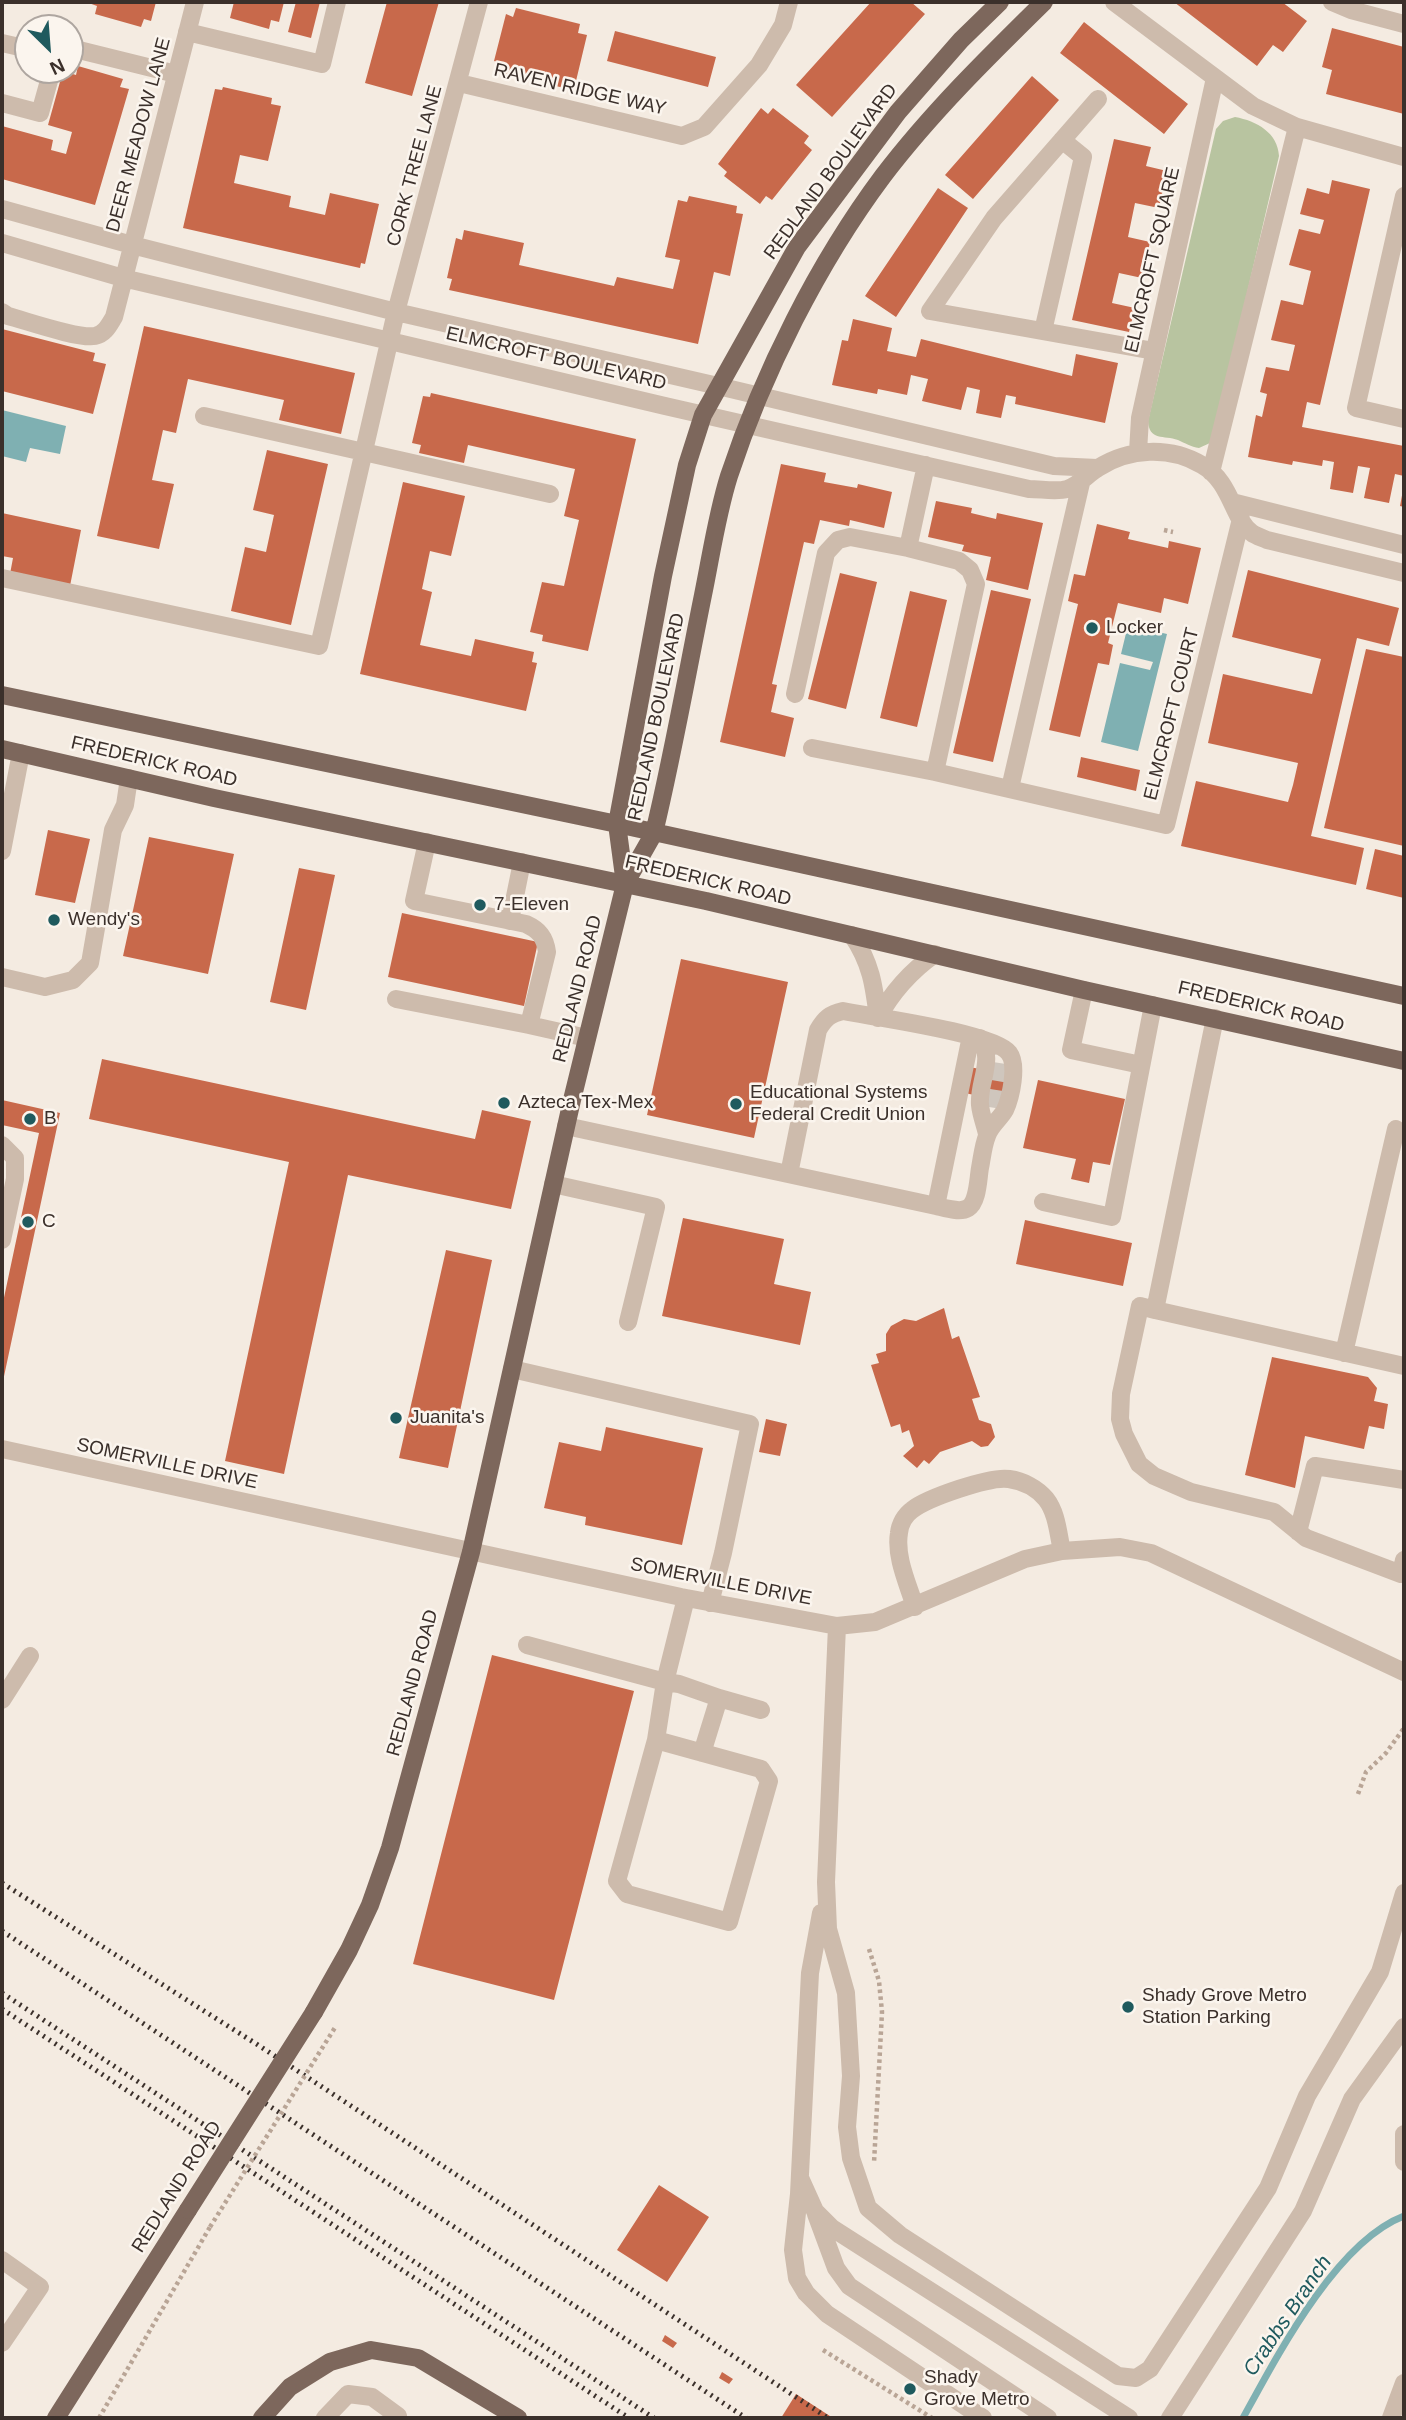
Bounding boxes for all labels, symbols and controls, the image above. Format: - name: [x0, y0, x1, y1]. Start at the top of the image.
- north arrow: [14, 14, 84, 84]
- street label: DEER MEADOW LANE: [102, 35, 176, 235]
- text: N: [47, 54, 68, 79]
- street label: RAVEN RIDGE WAY: [492, 59, 668, 121]
- street label: REDLAND BOULEVARD: [760, 80, 902, 264]
- street label: CORK TREE LANE: [383, 83, 447, 249]
- street label: ELMCROFT SQUARE: [1121, 165, 1185, 355]
- street label: ELMCROFT BOULEVARD: [444, 323, 668, 395]
- street label: REDLAND BOULEVARD: [624, 611, 690, 823]
- place label: Locker: [1106, 617, 1163, 639]
- marker: Locker: [1084, 620, 1100, 636]
- street label: ELMCROFT COURT: [1140, 625, 1204, 803]
- street label: FREDERICK ROAD: [69, 732, 239, 792]
- street label: FREDERICK ROAD: [623, 851, 793, 911]
- place label: 7-Eleven: [494, 894, 569, 916]
- marker: 7-Eleven: [472, 897, 488, 913]
- place label: Wendy's: [68, 909, 140, 931]
- marker: Wendy's: [46, 912, 62, 928]
- street label: REDLAND ROAD: [549, 913, 607, 1065]
- street label: FREDERICK ROAD: [1176, 977, 1346, 1037]
- place label: Educational Systems Federal Credit Union: [750, 1082, 927, 1126]
- place label: Azteca Tex-Mex: [518, 1092, 653, 1114]
- marker: Azteca Tex-Mex: [496, 1095, 512, 1111]
- marker: Educational Systems Federal Credit Union: [728, 1096, 744, 1112]
- place label: B: [44, 1108, 57, 1130]
- marker: B: [22, 1111, 38, 1127]
- place label: C: [42, 1211, 56, 1233]
- marker: C: [20, 1214, 36, 1230]
- place label: Juanita's: [410, 1407, 484, 1429]
- marker: Juanita's: [388, 1410, 404, 1426]
- street label: SOMERVILLE DRIVE: [74, 1434, 260, 1494]
- street label: SOMERVILLE DRIVE: [628, 1553, 814, 1611]
- street label: REDLAND ROAD: [382, 1607, 444, 1759]
- place label: Shady Grove Metro Station Parking: [1142, 1985, 1307, 2029]
- marker: Shady Grove Metro Station Parking: [1120, 1999, 1136, 2015]
- street label: REDLAND ROAD: [127, 2117, 227, 2257]
- water label: Crabbs Branch: [1238, 2251, 1338, 2381]
- place label: Shady Grove Metro: [924, 2367, 1030, 2411]
- marker: Shady Grove Metro: [902, 2381, 918, 2397]

